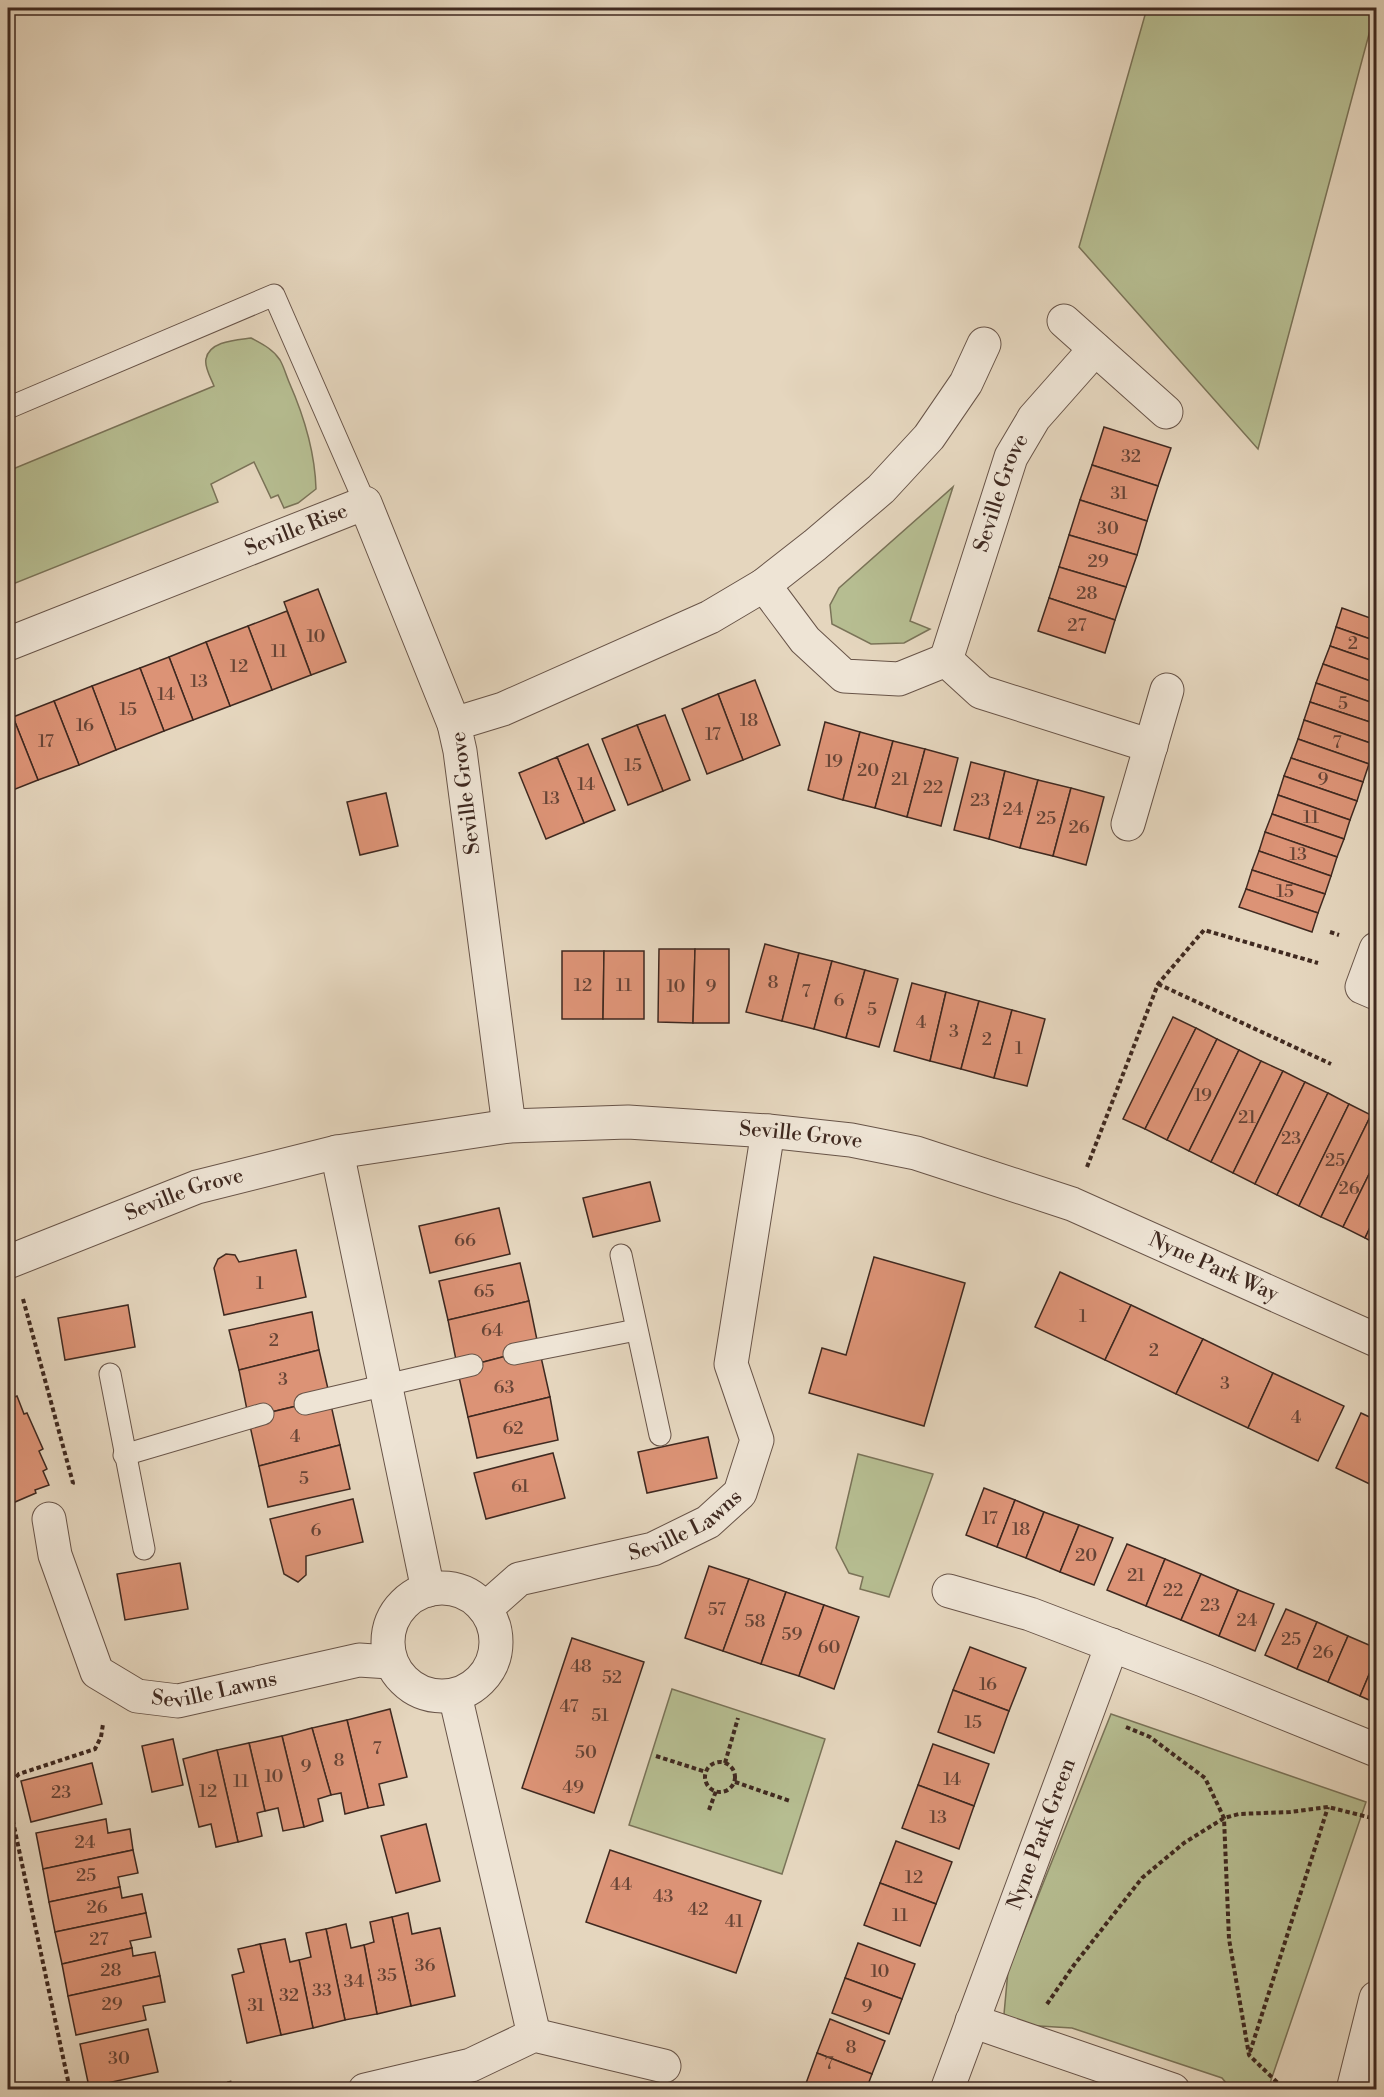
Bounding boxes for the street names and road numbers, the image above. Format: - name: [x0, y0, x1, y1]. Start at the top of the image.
- street label: Seville Grove: [968, 429, 1035, 555]
- street label: Seville Rise: [241, 498, 352, 562]
- street label: Seville Grove: [446, 730, 486, 856]
- street label: Seville Grove: [738, 1116, 865, 1155]
- street label: Seville Grove: [121, 1163, 246, 1227]
- street label: Nyne Park Way: [1145, 1227, 1283, 1308]
- street label: Seville Lawns: [626, 1484, 748, 1567]
- street label: Seville Lawns: [150, 1666, 280, 1715]
- street label: Nyne Park Green: [1002, 1754, 1082, 1913]

